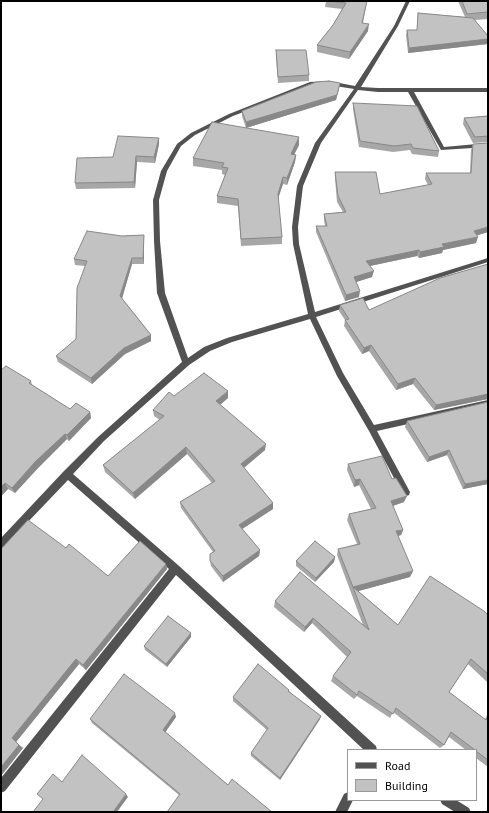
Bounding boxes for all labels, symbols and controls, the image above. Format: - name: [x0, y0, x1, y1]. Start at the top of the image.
- legend: [347, 749, 477, 801]
- text: Road: [385, 758, 410, 773]
- text: Building: [385, 778, 428, 793]

